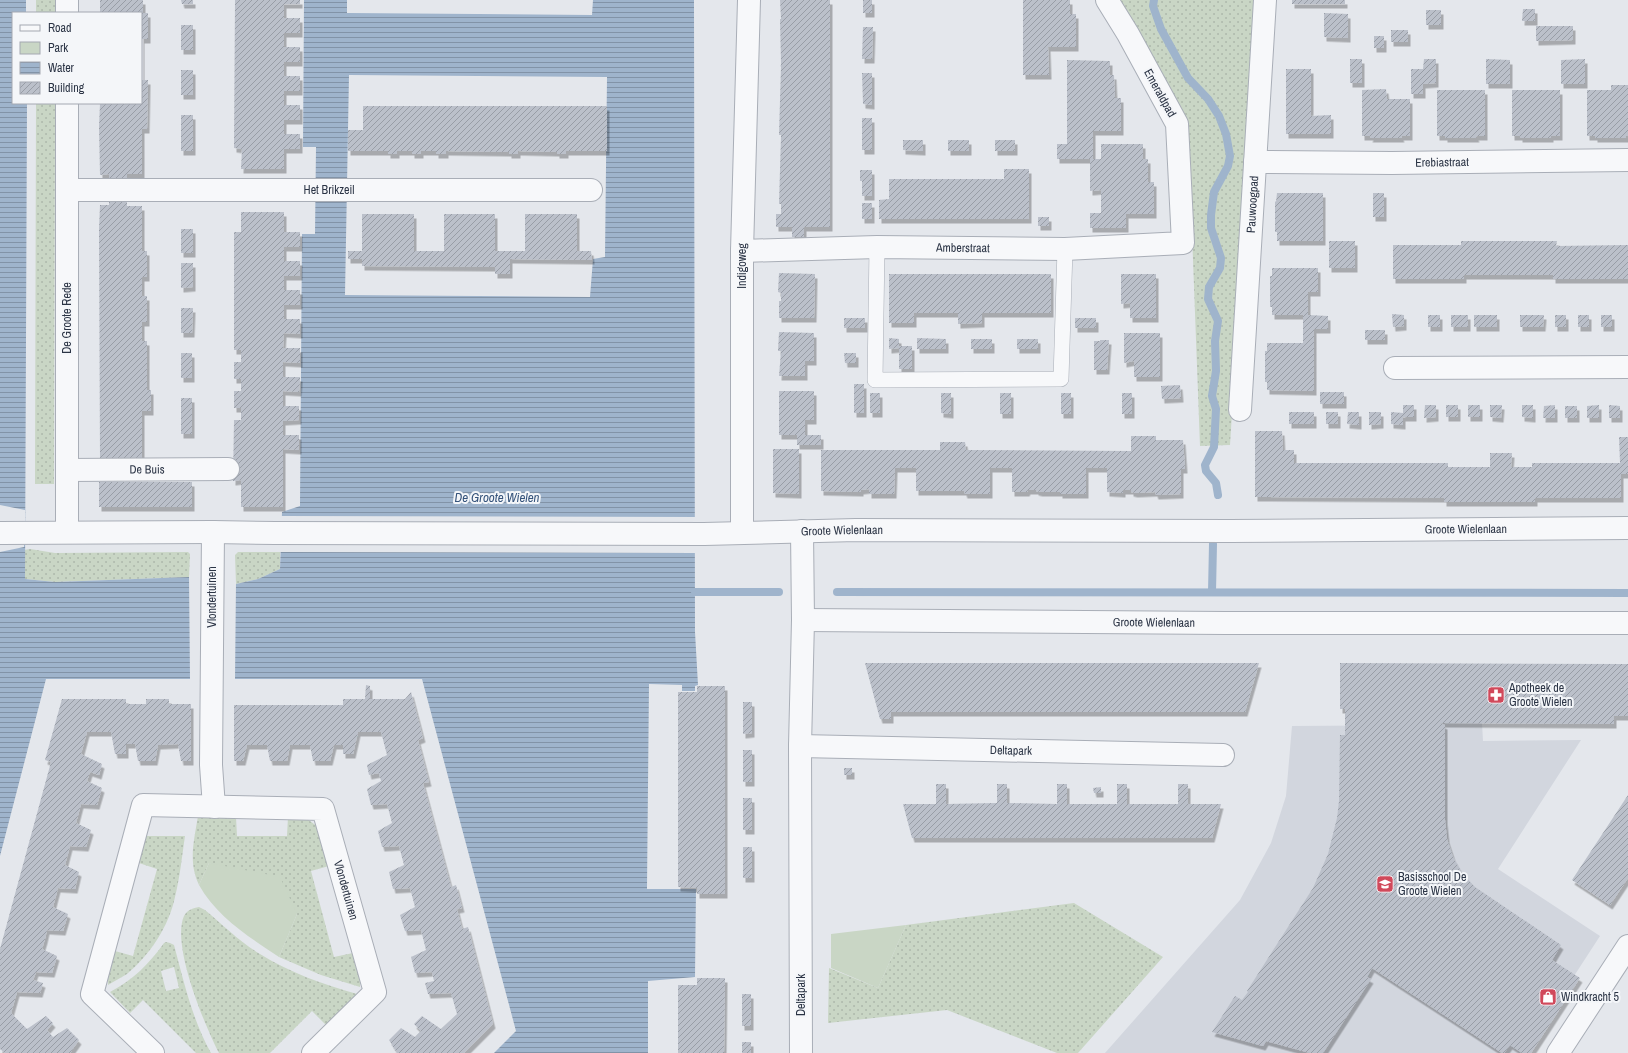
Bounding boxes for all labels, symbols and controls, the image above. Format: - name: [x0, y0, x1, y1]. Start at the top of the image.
- legend: [12, 12, 142, 104]
- text: Road: [48, 20, 72, 36]
- text: Park: [48, 40, 68, 56]
- text: Water: [48, 60, 75, 76]
- street label: Emeraldpad: [1140, 66, 1180, 120]
- text: Building: [48, 80, 85, 96]
- street label: Erebiastraat: [1415, 154, 1469, 171]
- street label: Pauwoogpad: [1243, 175, 1262, 234]
- street label: Het Brikzeil: [304, 182, 354, 198]
- street label: Amberstraat: [935, 240, 990, 256]
- street label: Indigoweg: [734, 243, 750, 289]
- street label: De Groote Rede: [59, 282, 75, 354]
- street label: De Buis: [129, 461, 165, 478]
- water label: De Groote Wielen: [454, 489, 540, 506]
- street label: Groote Wielenlaan: [1425, 521, 1507, 538]
- street label: Groote Wielenlaan: [801, 522, 883, 539]
- street label: Vlondertuinen: [204, 566, 220, 628]
- street label: Groote Wielenlaan: [1113, 614, 1195, 631]
- place label: Apotheek de Groote Wielen: [1508, 680, 1572, 710]
- pharmacy icon: Apotheek de Groote Wielen: [1486, 685, 1506, 705]
- street label: Deltapark: [990, 742, 1032, 759]
- street label: Vlondertuinen: [330, 858, 362, 922]
- place label: Basisschool De Groote Wielen: [1398, 869, 1466, 899]
- school or university icon: Basisschool De Groote Wielen: [1375, 874, 1395, 894]
- street label: Deltapark: [793, 974, 809, 1016]
- shop icon: Windkracht 5: [1538, 987, 1558, 1007]
- place label: Windkracht 5: [1561, 989, 1620, 1005]

